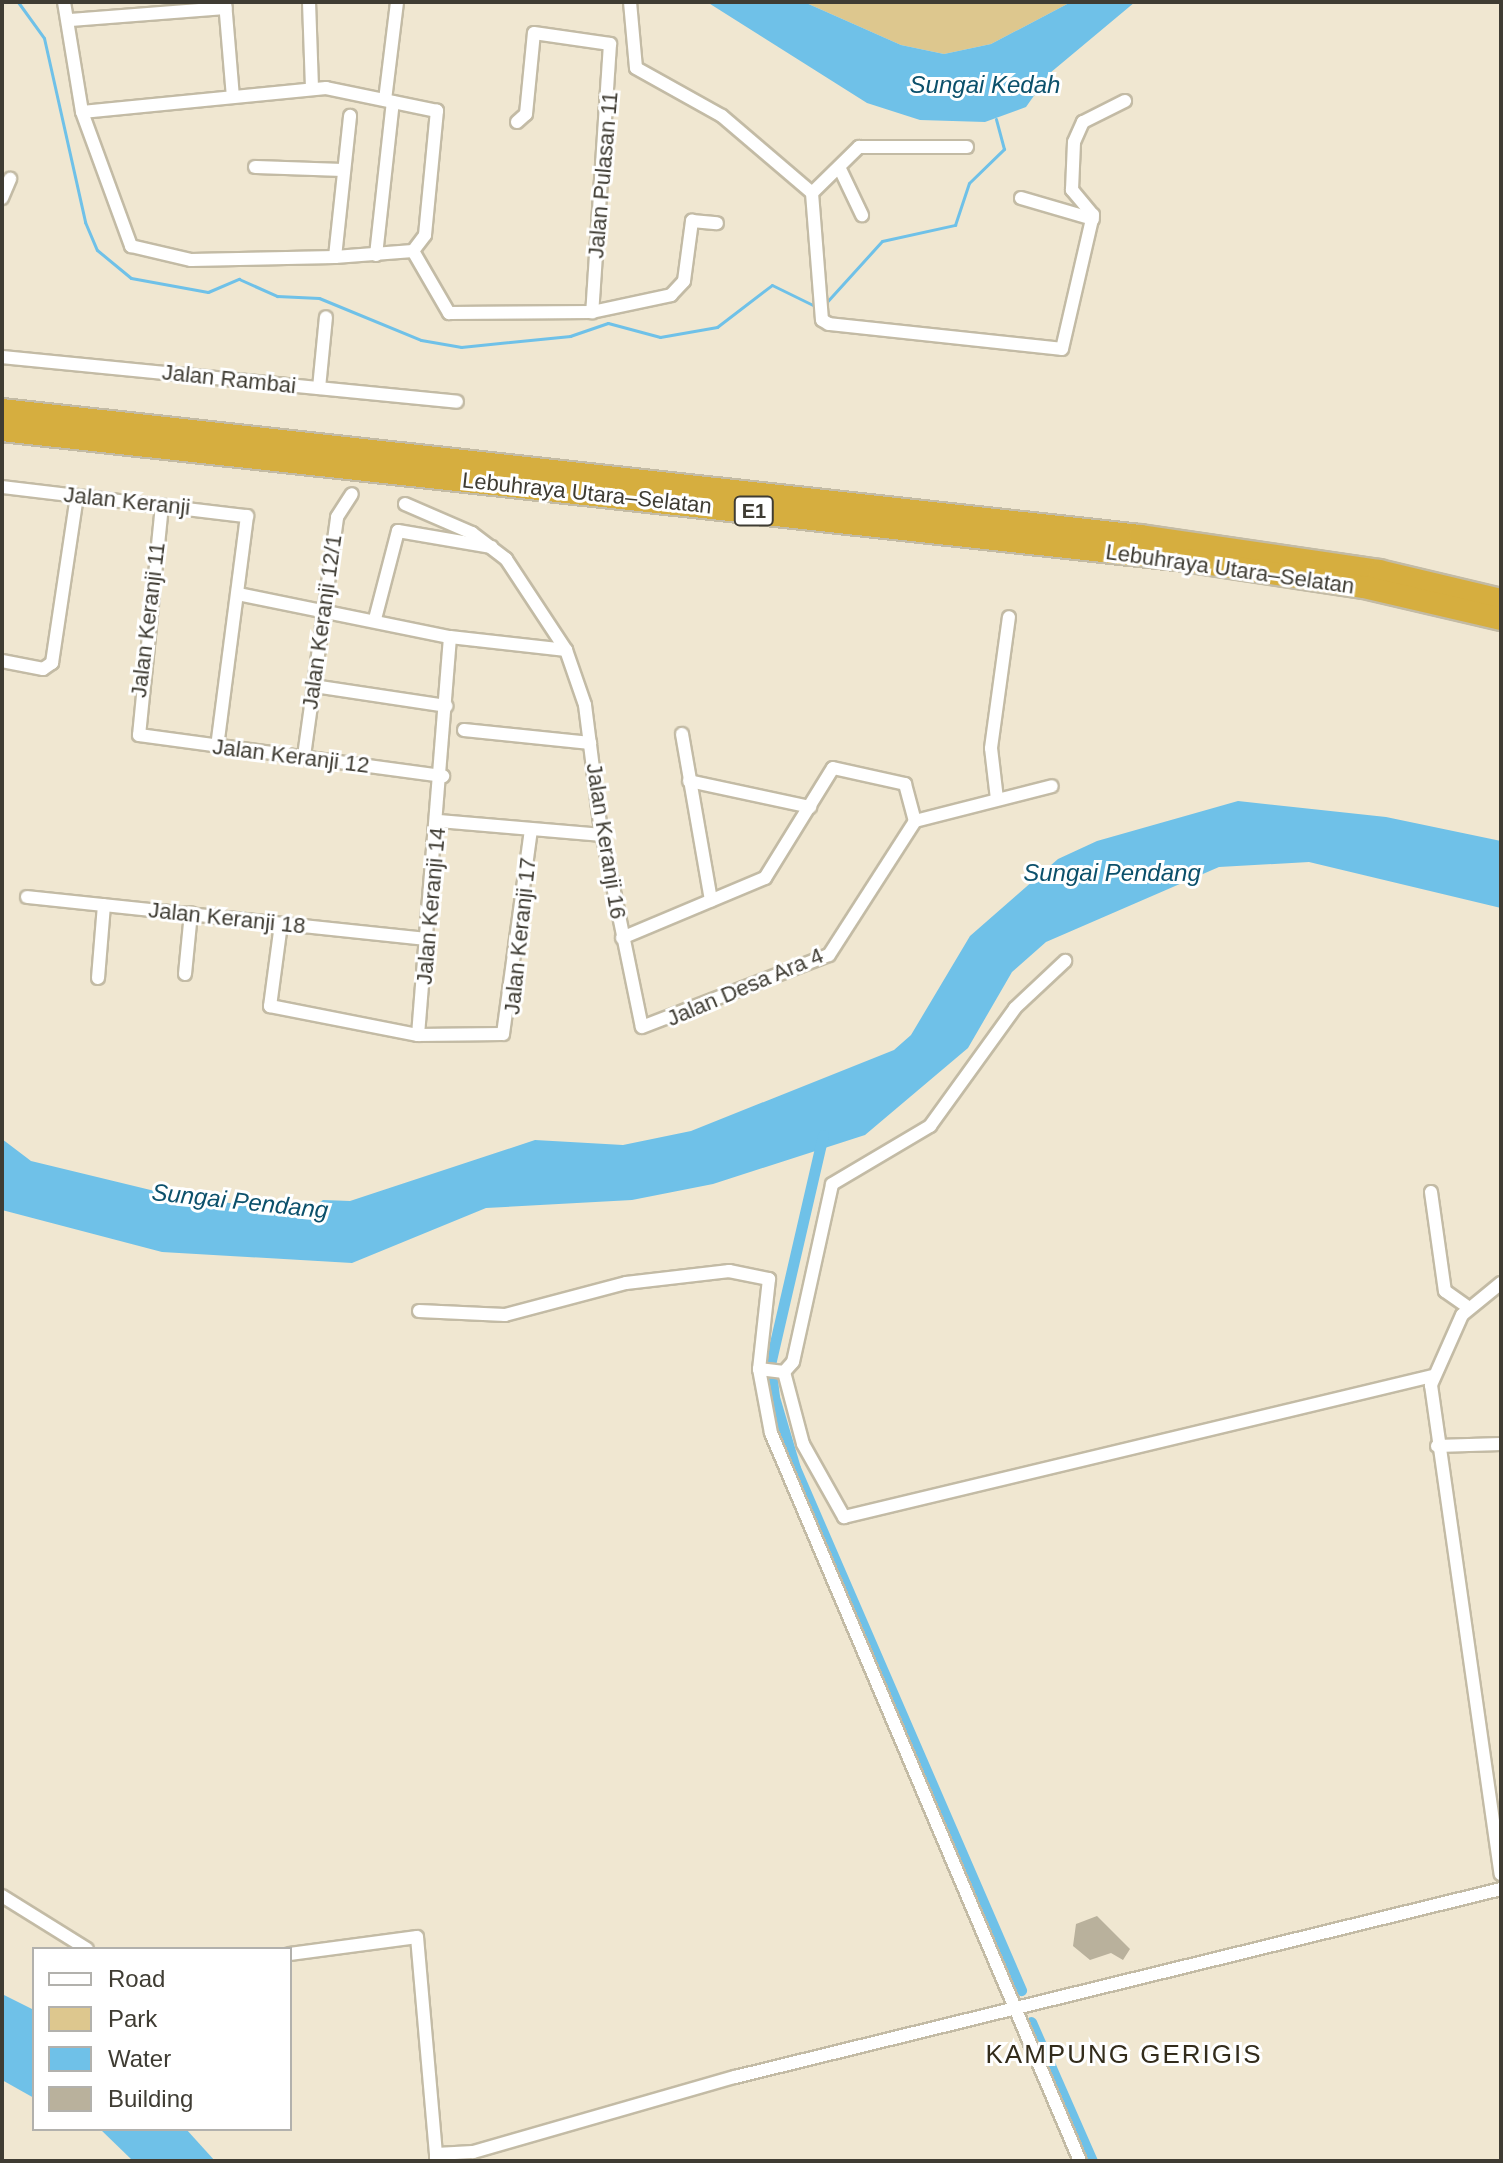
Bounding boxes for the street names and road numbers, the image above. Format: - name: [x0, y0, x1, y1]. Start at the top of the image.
- street label: Jalan Pulasan 11: [583, 91, 623, 259]
- street label: Jalan Rambai: [161, 359, 297, 399]
- street label: Lebuhraya Utara–Selatan: [461, 467, 713, 519]
- street label: Jalan Keranji: [62, 481, 192, 521]
- road number: E1: [732, 495, 776, 527]
- street label: Jalan Keranji 12/1: [297, 533, 347, 711]
- street label: Lebuhraya Utara–Selatan: [1104, 538, 1356, 600]
- street label: Jalan Keranji 11: [125, 541, 171, 699]
- street label: Jalan Keranji 12: [211, 733, 371, 779]
- street label: Jalan Keranji 16: [581, 761, 631, 921]
- street label: Jalan Keranji 14: [411, 826, 451, 986]
- street label: Jalan Keranji 17: [499, 856, 541, 1016]
- street label: Jalan Keranji 18: [147, 897, 307, 939]
- street label: Jalan Desa Ara 4: [662, 942, 828, 1032]

